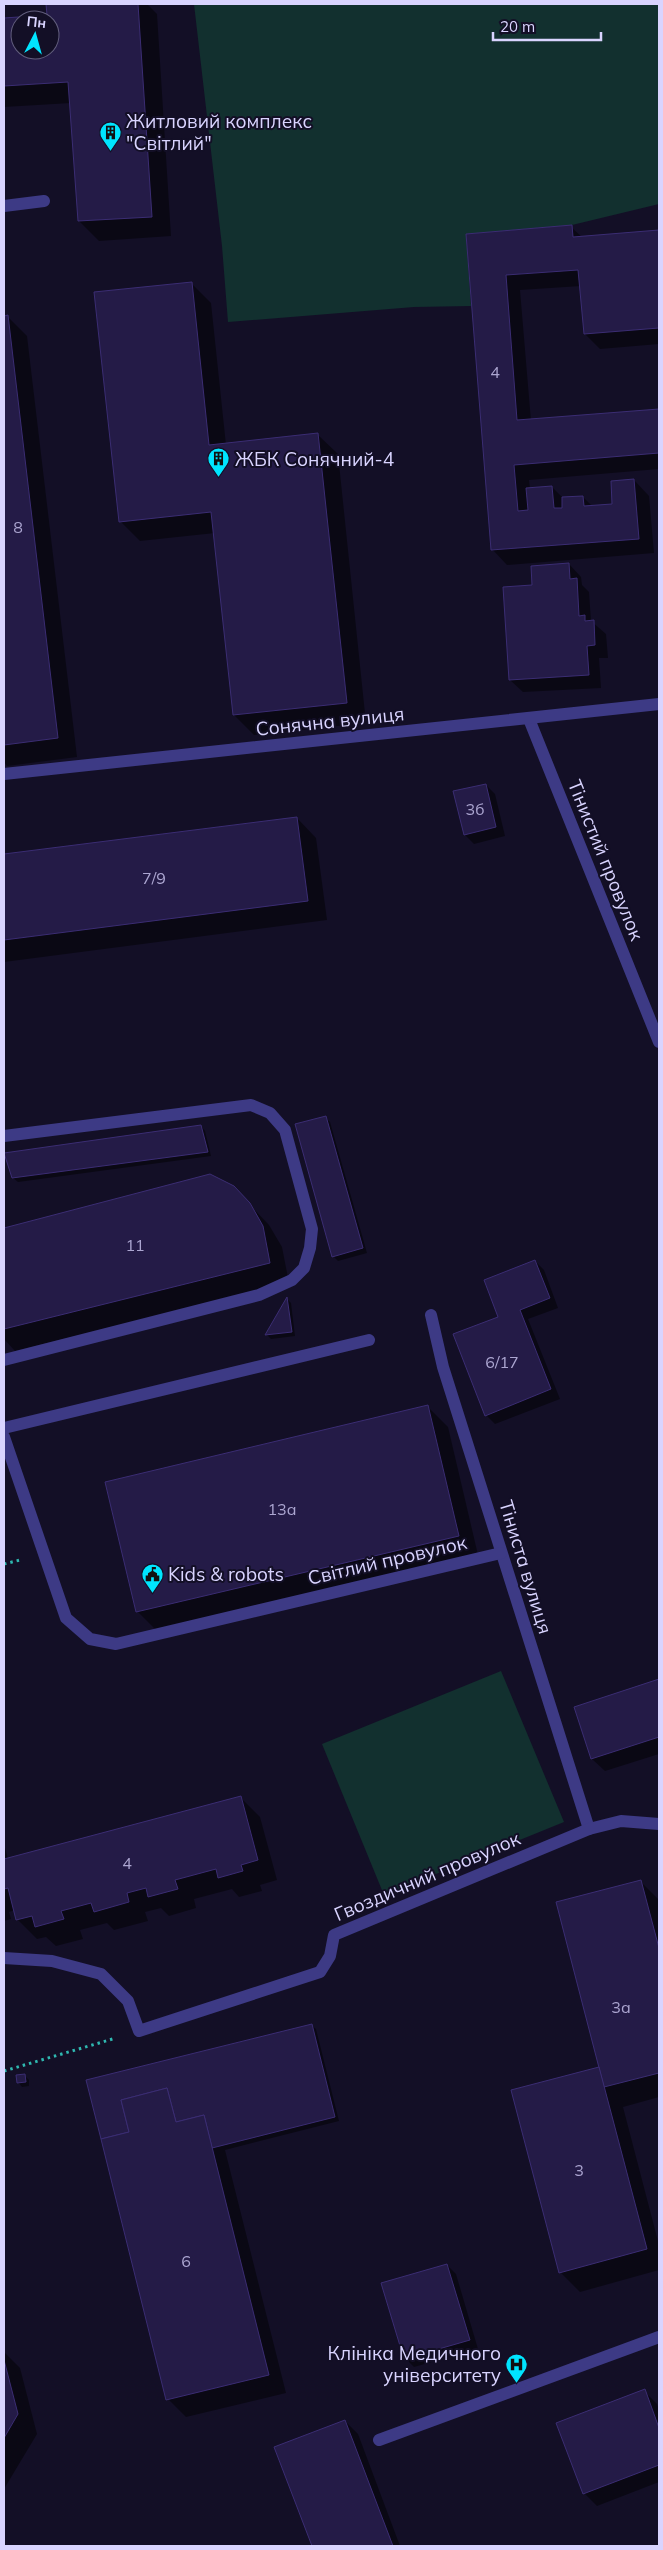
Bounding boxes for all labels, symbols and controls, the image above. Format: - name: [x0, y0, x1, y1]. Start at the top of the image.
- north arrow: [10, 10, 60, 60]
- scale bar: [493, 10, 600, 42]
- text: Пн: [26, 12, 47, 32]
- text: 20 m: [500, 17, 535, 36]
- place label: Житловий комплекс "Світлий": [126, 109, 312, 155]
- building icon: Житловий комплекс "Світлий": [98, 120, 122, 151]
- house number: 4: [490, 362, 500, 382]
- building icon: ЖБК Сонячний-4: [207, 447, 231, 478]
- place label: ЖБК Сонячний-4: [235, 447, 394, 471]
- house number: 8: [13, 517, 23, 537]
- street label: Сонячна вулиця: [255, 701, 405, 741]
- street label: Тінистий провулок: [563, 776, 650, 945]
- house number: 3б: [466, 799, 484, 819]
- house number: 7/9: [142, 868, 166, 888]
- house number: 11: [125, 1235, 145, 1255]
- house number: 6/17: [485, 1352, 519, 1372]
- street label: Тіниста вулиця: [494, 1497, 558, 1637]
- house number: 13а: [268, 1499, 296, 1519]
- street label: Світлий провулок: [305, 1530, 470, 1590]
- public building icon: Kids & robots: [140, 1562, 164, 1593]
- place label: Kids & robots: [168, 1562, 284, 1586]
- street label: Гвоздичний провулок: [330, 1826, 524, 1926]
- house number: 4: [122, 1853, 132, 1873]
- house number: 3а: [611, 1997, 631, 2017]
- house number: 3: [574, 2160, 584, 2180]
- house number: 6: [181, 2251, 191, 2271]
- place label: Клініка Медичного університету: [328, 2341, 501, 2387]
- hospital icon: Клініка Медичного університету: [505, 2352, 529, 2383]

